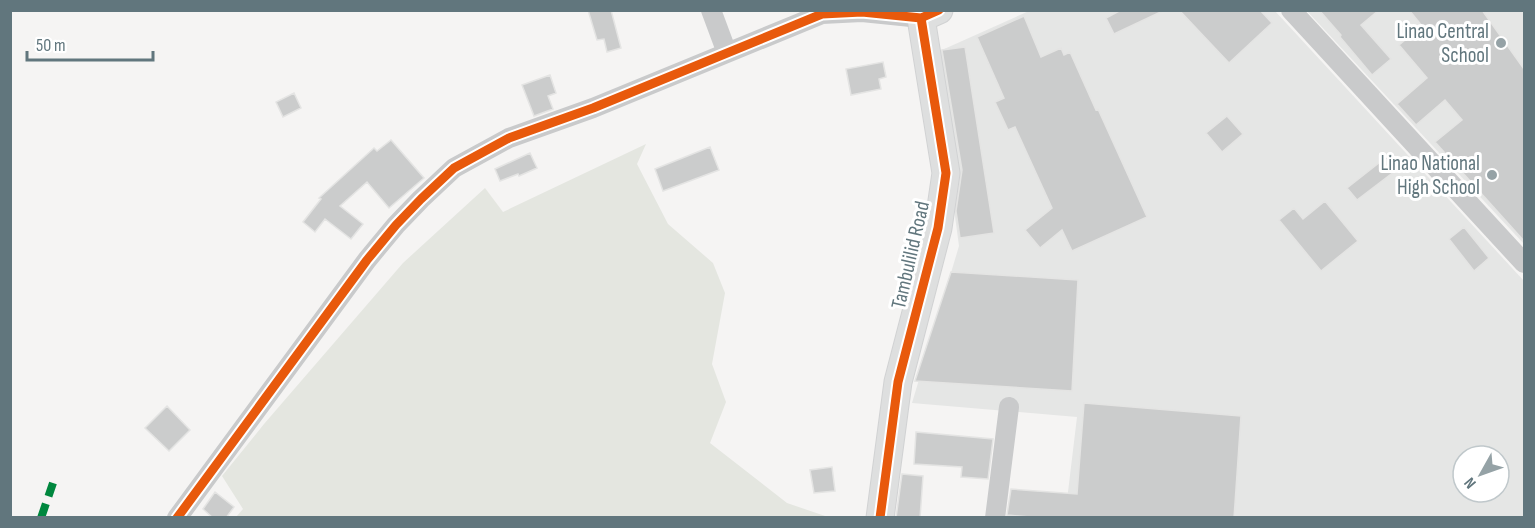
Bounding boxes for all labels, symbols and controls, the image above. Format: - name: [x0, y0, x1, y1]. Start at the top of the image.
- place label: Linao Central School: [1397, 19, 1489, 68]
- scale bar: [27, 24, 153, 62]
- text: 50 m: [36, 35, 66, 56]
- marker: Linao Central School: [1494, 36, 1508, 50]
- place label: Linao National High School: [1380, 151, 1480, 200]
- marker: Linao National High School: [1485, 168, 1499, 182]
- street label: Tambulilid Road: [886, 199, 935, 311]
- north arrow: [1451, 444, 1511, 504]
- text: N: [1461, 473, 1481, 492]

